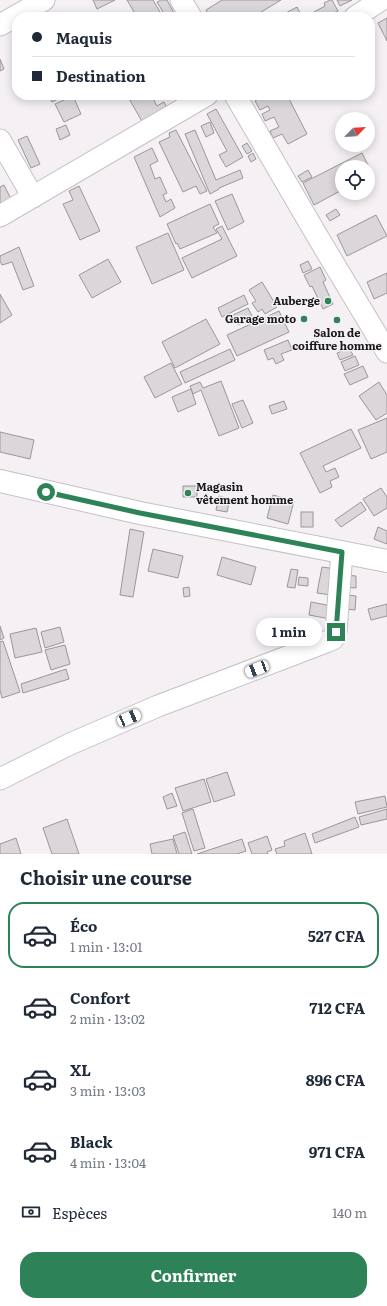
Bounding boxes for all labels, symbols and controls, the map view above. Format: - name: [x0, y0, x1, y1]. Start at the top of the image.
- text: Maquis: [56, 26, 112, 49]
- text: Destination: [56, 64, 146, 87]
- north arrow: [335, 112, 375, 152]
- map controls: [335, 112, 375, 200]
- button: locate: [335, 160, 375, 200]
- place label: Auberge: [273, 292, 320, 308]
- marker: Auberge: [323, 296, 333, 306]
- place label: Garage moto: [225, 310, 296, 326]
- marker: Garage moto: [299, 314, 309, 324]
- marker: Salon de coiffure homme: [332, 315, 342, 325]
- place label: Salon de coiffure homme: [292, 324, 382, 353]
- place label: Magasin vêtement homme: [196, 478, 293, 507]
- route start: [37, 483, 55, 501]
- marker: Magasin vêtement homme: [183, 488, 193, 498]
- callout: 1 min: [256, 618, 322, 646]
- text: 1 min: [272, 622, 306, 641]
- route end: [327, 623, 345, 641]
- car: [244, 659, 270, 679]
- car: [116, 708, 142, 728]
- text: Choisir une course: [20, 864, 192, 891]
- text: Éco: [70, 914, 97, 937]
- icon: car: [22, 917, 58, 953]
- text: 527 CFA: [308, 924, 365, 947]
- text: 1 min · 13:01: [70, 937, 142, 956]
- text: Confort: [70, 986, 130, 1009]
- icon: car: [22, 989, 58, 1025]
- text: 712 CFA: [309, 996, 365, 1019]
- text: 2 min · 13:02: [70, 1009, 145, 1028]
- text: XL: [70, 1058, 91, 1081]
- icon: car: [22, 1061, 58, 1097]
- text: 896 CFA: [306, 1068, 365, 1091]
- text: 3 min · 13:03: [70, 1081, 146, 1100]
- text: Black: [70, 1130, 113, 1153]
- icon: car: [22, 1133, 58, 1169]
- text: 971 CFA: [309, 1140, 365, 1163]
- text: 4 min · 13:04: [70, 1153, 146, 1172]
- icon: cash: [20, 1201, 42, 1223]
- text: Espèces: [52, 1201, 107, 1224]
- text: 140 m: [332, 1203, 367, 1222]
- button: Confirmer: [20, 1252, 367, 1298]

